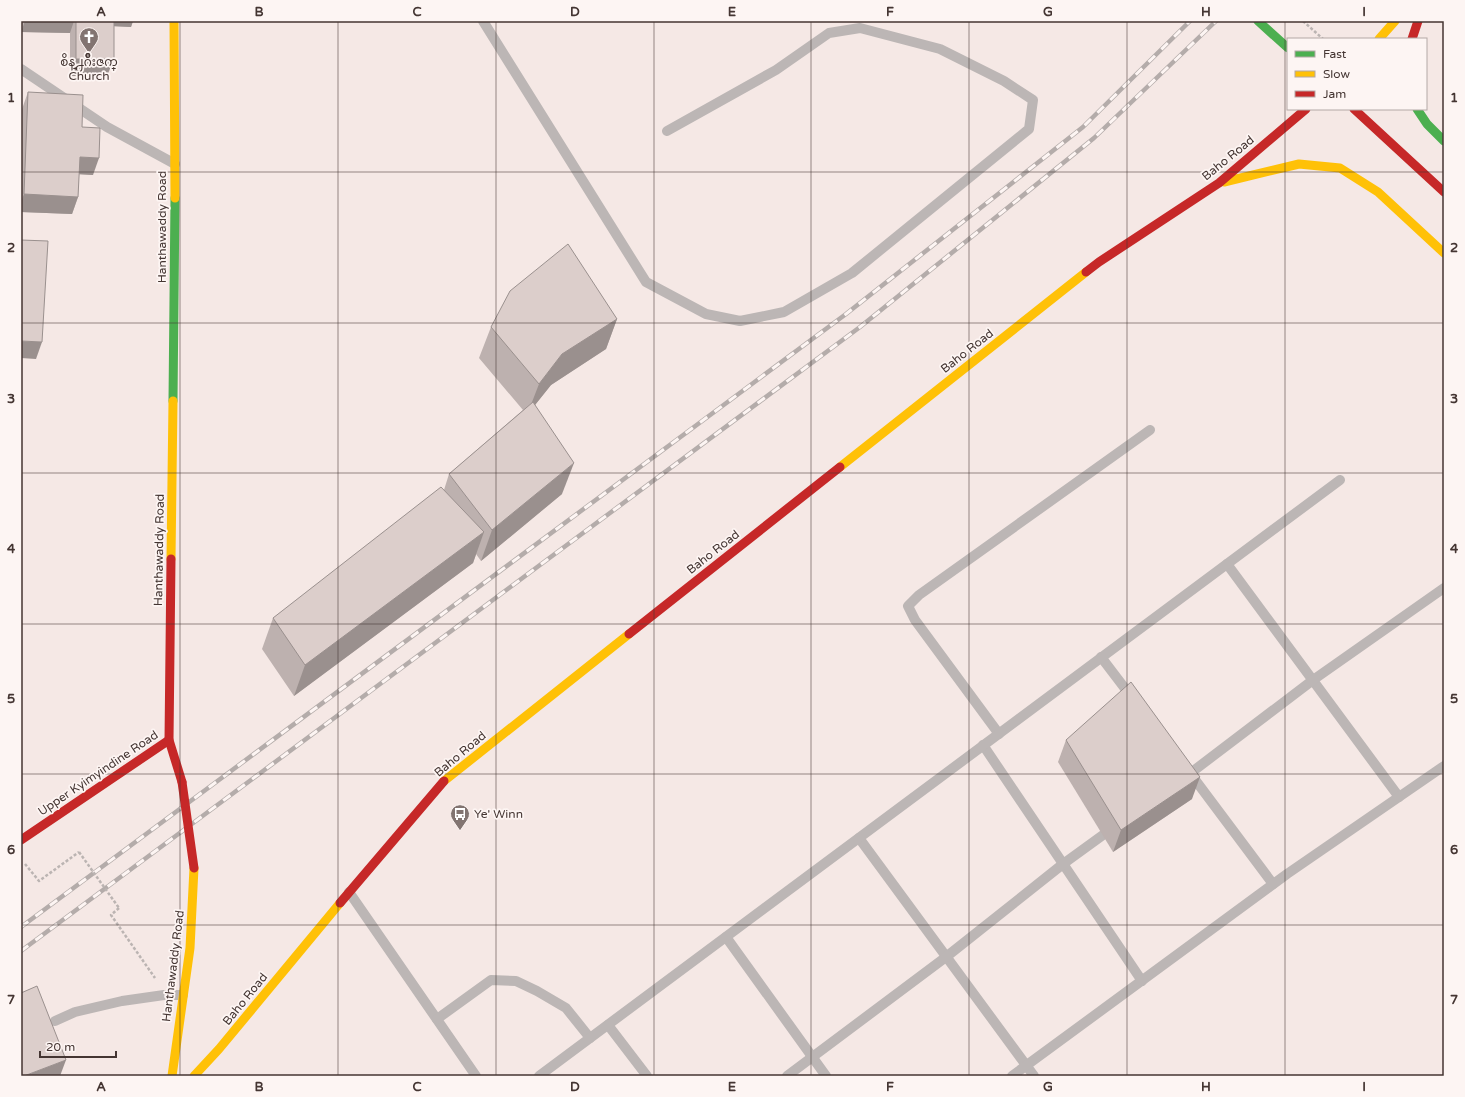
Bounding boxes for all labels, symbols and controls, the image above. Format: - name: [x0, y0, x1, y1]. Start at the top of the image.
- text: A: [96, 4, 106, 20]
- text: B: [254, 4, 264, 20]
- text: C: [412, 4, 422, 20]
- text: D: [570, 4, 580, 20]
- text: E: [728, 4, 736, 20]
- text: F: [886, 4, 894, 20]
- text: G: [1043, 4, 1053, 20]
- text: H: [1201, 4, 1211, 20]
- text: I: [1362, 4, 1366, 20]
- church icon: စိန္႕ဂ်ိဳးဇက္ Church: [78, 26, 100, 54]
- legend: [1287, 38, 1427, 110]
- text: Fast: [1323, 47, 1347, 61]
- place label: စိန္႕ဂ်ိဳးဇက္ Church: [60, 53, 118, 83]
- text: Slow: [1323, 67, 1350, 81]
- text: Jam: [1323, 87, 1346, 101]
- text: 1: [7, 90, 15, 106]
- text: 1: [1450, 90, 1458, 106]
- street label: Baho Road: [1199, 133, 1257, 183]
- street label: Hanthawaddy Road: [155, 171, 169, 283]
- text: 2: [7, 240, 15, 256]
- text: 2: [1450, 240, 1458, 256]
- street label: Baho Road: [938, 326, 996, 376]
- text: 3: [7, 391, 15, 407]
- text: 3: [1450, 391, 1458, 407]
- street label: Hanthawaddy Road: [151, 494, 167, 606]
- street label: Baho Road: [684, 527, 742, 577]
- text: 4: [7, 541, 16, 557]
- text: 4: [1450, 541, 1459, 557]
- text: 5: [7, 691, 15, 707]
- text: 5: [1450, 691, 1458, 707]
- street label: Upper Kyimyindine Road: [35, 728, 161, 818]
- street label: Baho Road: [431, 728, 489, 780]
- bus stop icon: Ye' Winn: [449, 803, 471, 831]
- place label: Ye' Winn: [474, 807, 523, 821]
- text: 6: [7, 842, 15, 858]
- text: 6: [1450, 842, 1458, 858]
- street label: Hanthawaddy Road: [159, 909, 187, 1023]
- street label: Baho Road: [220, 970, 270, 1028]
- text: 7: [7, 992, 15, 1008]
- text: 7: [1450, 992, 1458, 1008]
- scale bar: [40, 1033, 116, 1059]
- text: 20 m: [46, 1040, 75, 1054]
- text: A: [96, 1079, 106, 1095]
- text: B: [254, 1079, 264, 1095]
- text: C: [412, 1079, 422, 1095]
- text: D: [570, 1079, 580, 1095]
- text: E: [728, 1079, 736, 1095]
- text: F: [886, 1079, 894, 1095]
- text: G: [1043, 1079, 1053, 1095]
- text: H: [1201, 1079, 1211, 1095]
- text: I: [1362, 1079, 1366, 1095]

